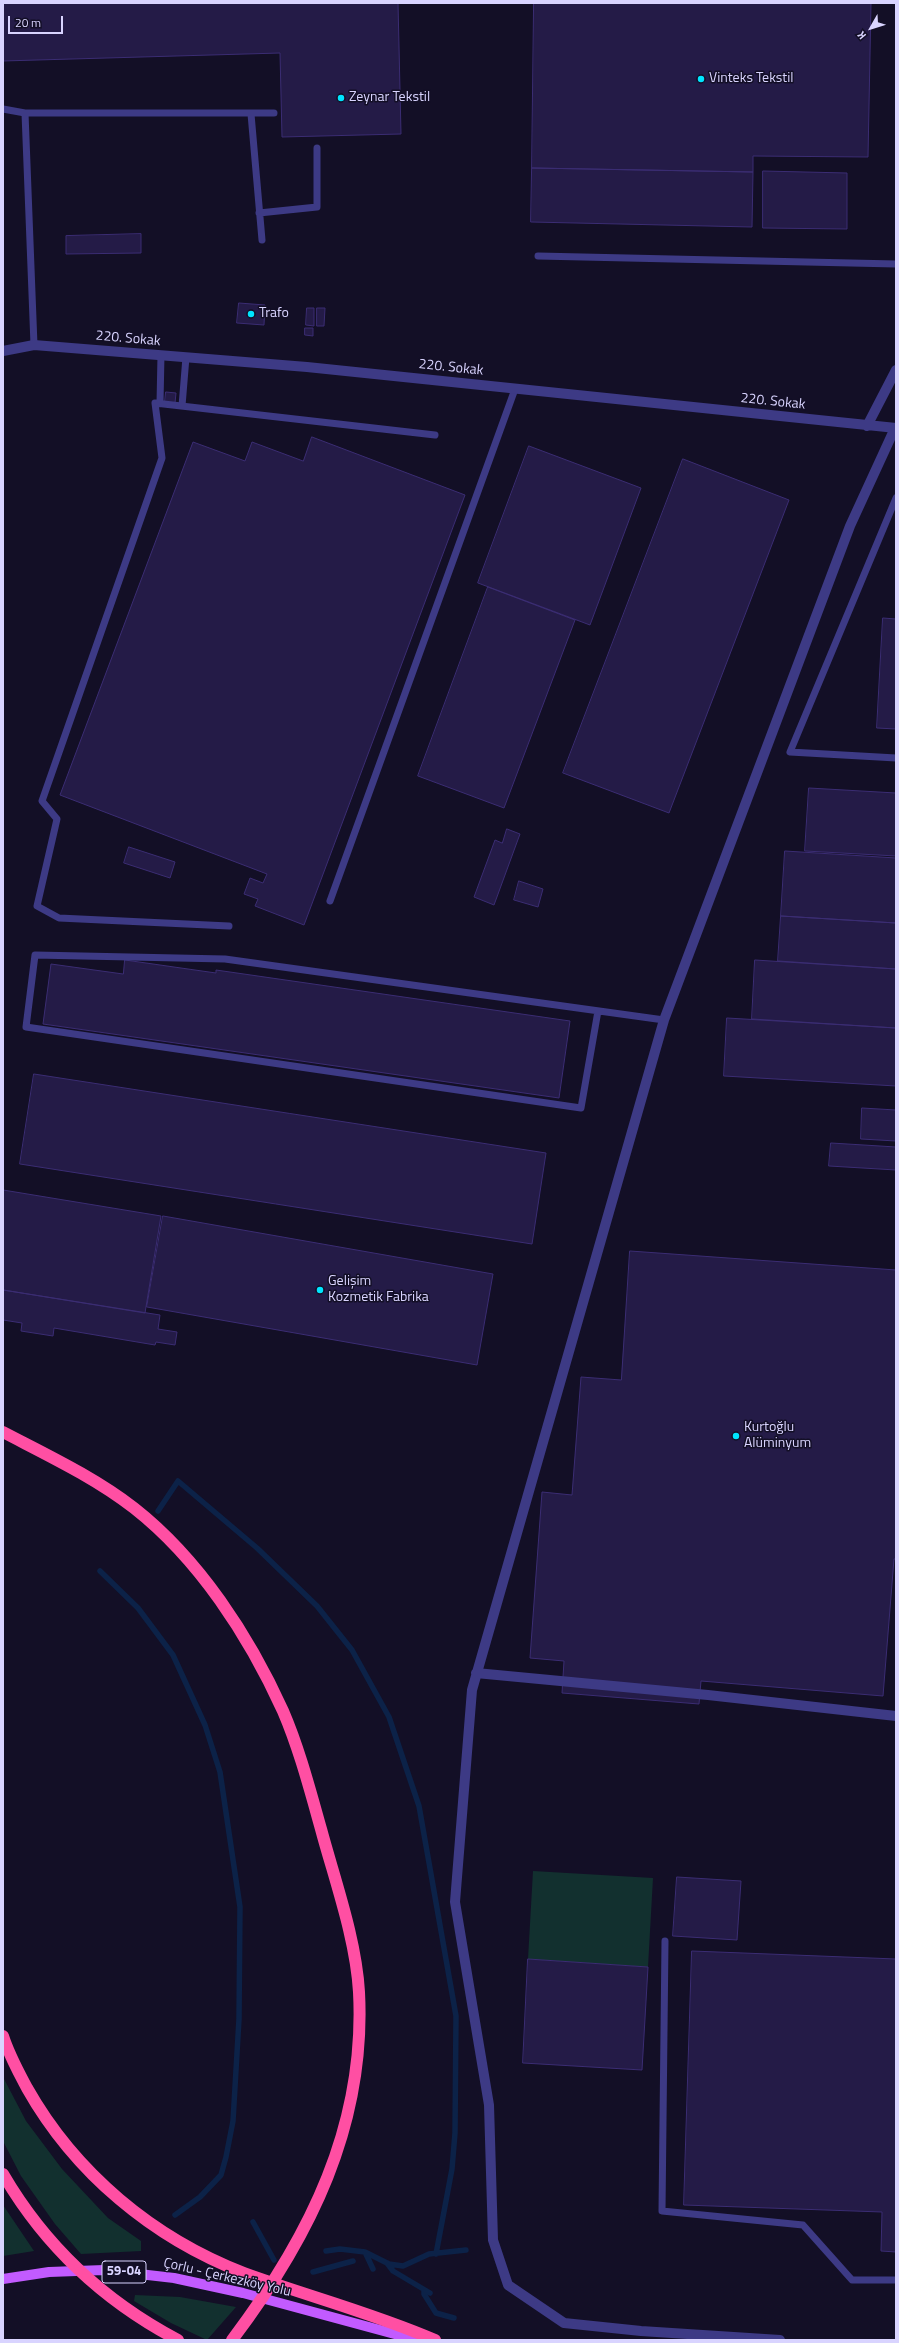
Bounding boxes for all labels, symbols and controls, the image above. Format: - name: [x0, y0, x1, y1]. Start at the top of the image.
- scale bar: [10, 8, 65, 34]
- north arrow: [851, 8, 891, 48]
- text: 20 m: [15, 13, 41, 32]
- text: K: [853, 28, 870, 43]
- place label: Vinteks Tekstil: [709, 71, 794, 87]
- marker: Vinteks Tekstil: [696, 74, 706, 84]
- place label: Zeynar Tekstil: [349, 90, 430, 106]
- marker: Zeynar Tekstil: [336, 93, 346, 103]
- place label: Trafo: [259, 306, 289, 322]
- marker: Trafo: [246, 309, 256, 319]
- street label: 220. Sokak: [95, 328, 161, 350]
- street label: 220. Sokak: [418, 356, 484, 380]
- street label: 220. Sokak: [740, 390, 806, 414]
- place label: Gelişim Kozmetik Fabrika: [328, 1274, 429, 1306]
- marker: Gelişim Kozmetik Fabrika: [315, 1285, 325, 1295]
- place label: Kurtoğlu Alüminyum: [744, 1420, 811, 1452]
- marker: Kurtoğlu Alüminyum: [731, 1431, 741, 1441]
- street label: Çorlu - Çerkezköy Yolu: [162, 2255, 292, 2301]
- road number: 59-04: [102, 2261, 146, 2283]

